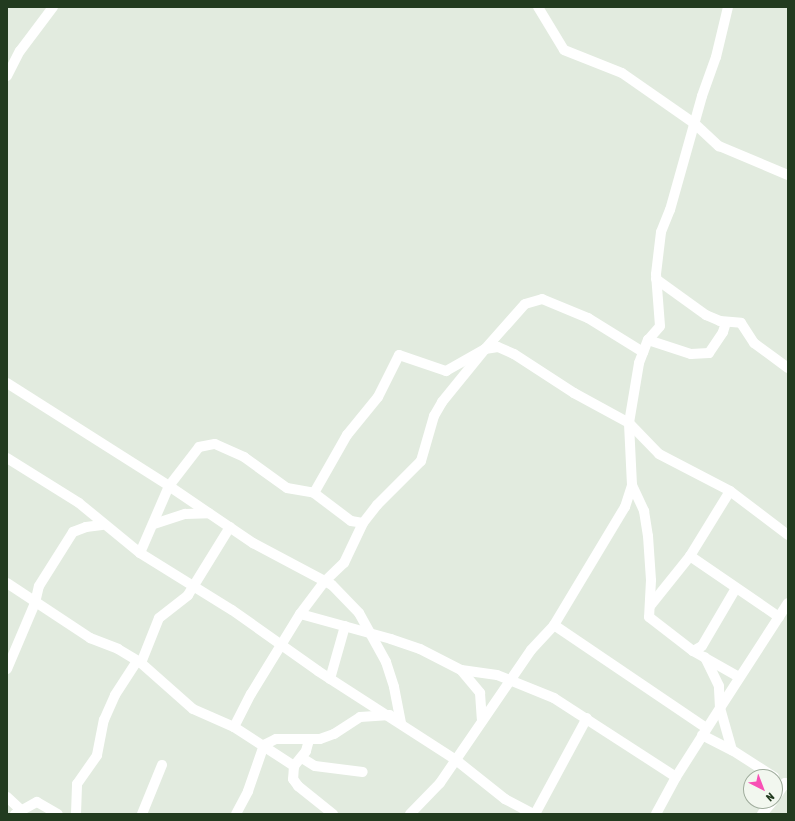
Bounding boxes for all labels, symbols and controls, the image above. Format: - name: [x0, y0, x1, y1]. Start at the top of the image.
- north arrow: [743, 769, 783, 809]
- text: N: [764, 791, 777, 804]

